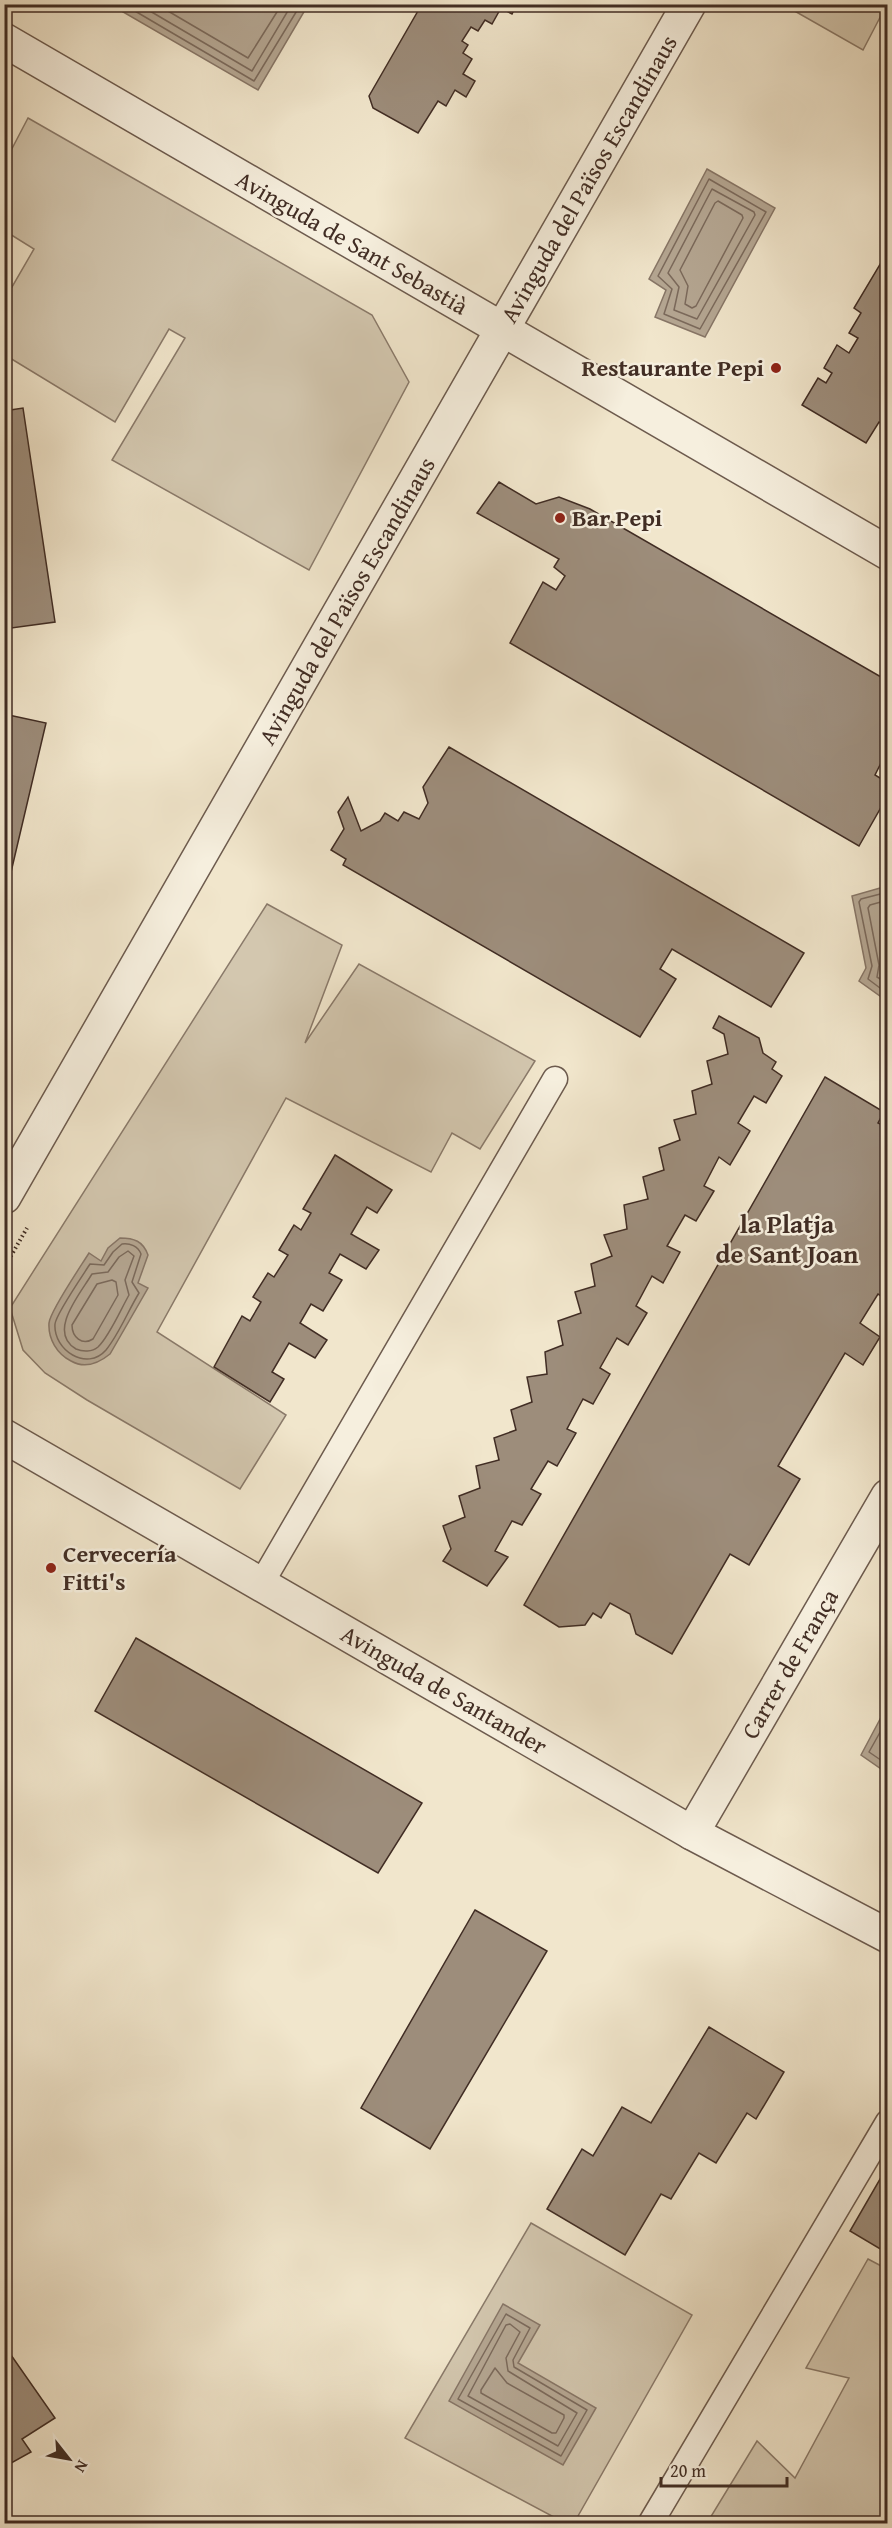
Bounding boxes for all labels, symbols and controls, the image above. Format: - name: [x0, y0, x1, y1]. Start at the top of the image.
- street label: Avinguda del Països Escandinaus: [492, 28, 686, 329]
- street label: Avinguda de Sant Sebastià: [230, 162, 475, 324]
- place label: Restaurante Pepi: [582, 350, 764, 385]
- marker: Restaurante Pepi: [769, 361, 783, 375]
- street label: Avinguda del Països Escandinaus: [250, 450, 444, 751]
- place label: Bar Pepi: [572, 500, 662, 535]
- marker: Bar Pepi: [553, 511, 567, 525]
- district label: la Platja de Sant Joan: [716, 1204, 859, 1273]
- place label: Cervecería Fitti's: [63, 1536, 177, 1599]
- marker: Cervecería Fitti's: [44, 1561, 58, 1575]
- street label: Carrer de França: [732, 1582, 847, 1745]
- street label: Avinguda de Santander: [335, 1616, 554, 1763]
- north arrow: [39, 2429, 99, 2489]
- scale bar: [661, 2450, 787, 2488]
- text: N: [69, 2456, 95, 2478]
- text: 20 m: [670, 2457, 706, 2484]

